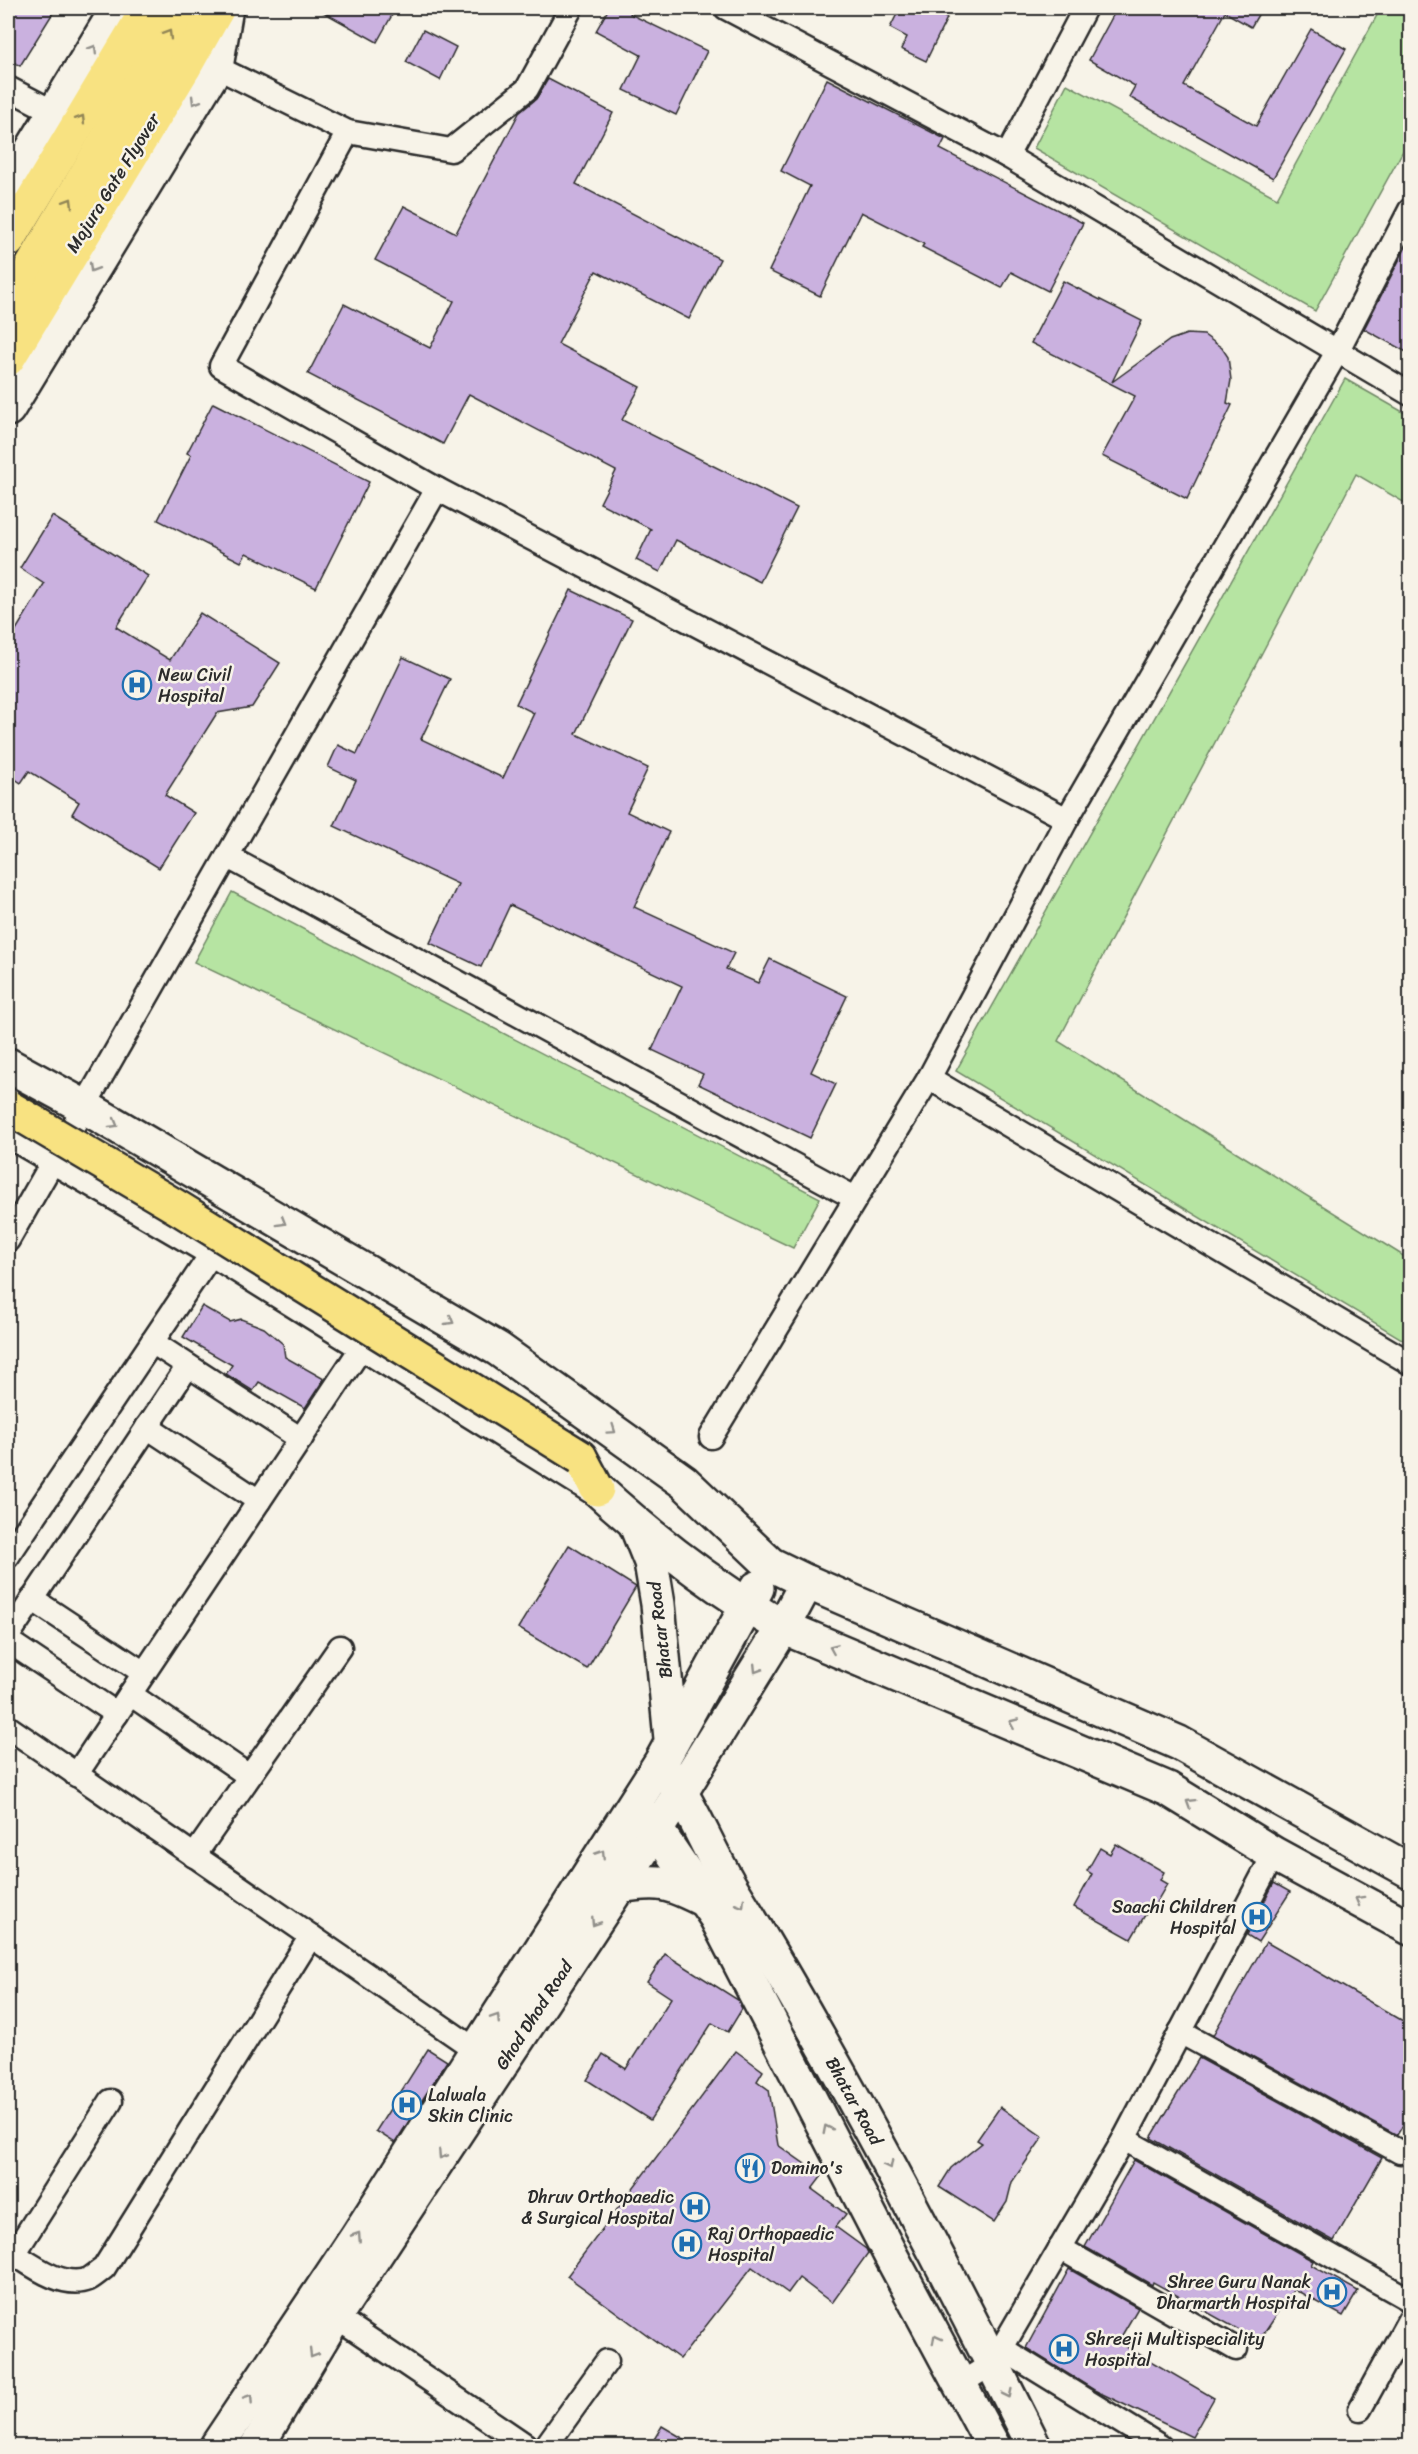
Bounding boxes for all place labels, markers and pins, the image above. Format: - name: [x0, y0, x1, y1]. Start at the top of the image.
- place label: New Civil Hospital: [158, 659, 232, 712]
- hospital icon: New Civil Hospital: [121, 669, 153, 701]
- place label: Saachi Children Hospital: [1112, 1891, 1237, 1944]
- hospital icon: Saachi Children Hospital: [1241, 1901, 1273, 1933]
- place label: Lalwala Skin Clinic: [428, 2079, 513, 2132]
- hospital icon: Lalwala Skin Clinic: [391, 2089, 423, 2121]
- restaurant icon: Domino's: [734, 2152, 766, 2184]
- place label: Domino's: [771, 2152, 843, 2184]
- place label: Dhruv Orthopaedic & Surgical Hospital: [521, 2181, 675, 2234]
- hospital icon: Dhruv Orthopaedic & Surgical Hospital: [679, 2191, 711, 2223]
- place label: Raj Orthopaedic Hospital: [708, 2218, 834, 2271]
- hospital icon: Raj Orthopaedic Hospital: [671, 2228, 703, 2260]
- place label: Shree Guru Nanak Dharmarth Hospital: [1156, 2266, 1312, 2319]
- hospital icon: Shree Guru Nanak Dharmarth Hospital: [1316, 2276, 1348, 2308]
- place label: Shreeji Multispeciality Hospital: [1085, 2323, 1265, 2376]
- hospital icon: Shreeji Multispeciality Hospital: [1048, 2333, 1080, 2365]

